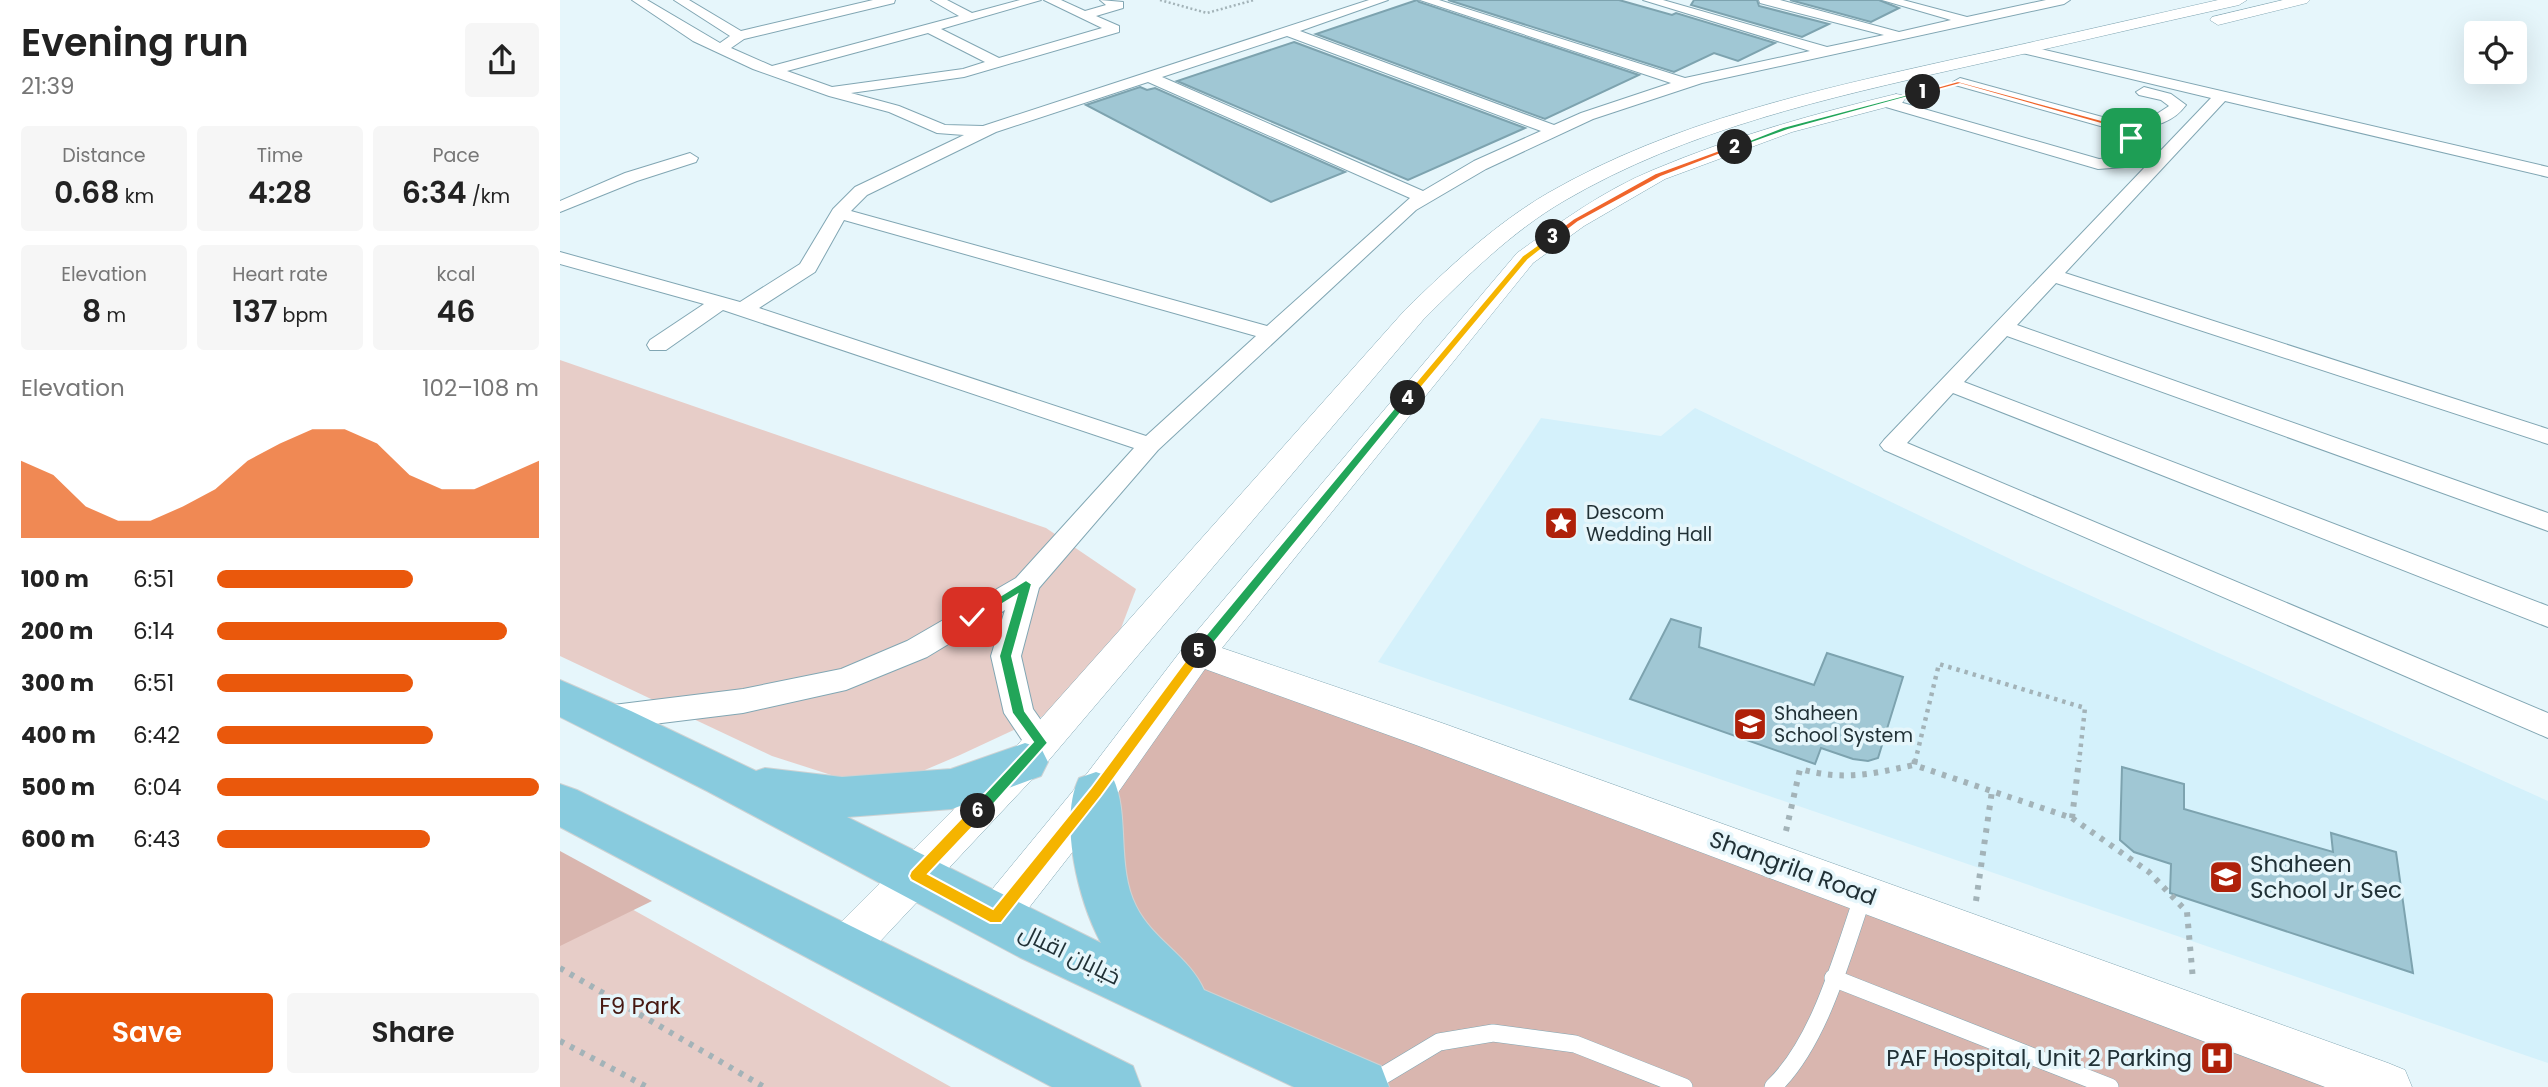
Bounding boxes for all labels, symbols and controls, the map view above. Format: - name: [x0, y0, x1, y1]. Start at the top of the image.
- text: Evening run: [21, 16, 249, 69]
- map controls: [2464, 21, 2527, 84]
- button: locate: [2464, 21, 2527, 84]
- button: share: [465, 23, 539, 97]
- text: 21:39: [21, 70, 75, 102]
- pin: 1: [1906, 74, 1940, 110]
- text: 1: [1919, 78, 1926, 105]
- pin: [2101, 108, 2161, 168]
- icon: arrive: [2112, 119, 2150, 157]
- pin: 2: [1718, 130, 1752, 164]
- text: 2: [1729, 133, 1740, 160]
- text: Distance: [62, 142, 146, 169]
- text: Time: [257, 142, 303, 169]
- text: Pace: [432, 142, 480, 169]
- text: 0.68: [54, 171, 120, 214]
- text: 4:28: [248, 171, 312, 214]
- text: 6:34: [402, 171, 467, 214]
- text: km: [120, 183, 154, 210]
- text: /km: [467, 183, 510, 210]
- pin: 3: [1536, 219, 1570, 254]
- text: 3: [1547, 223, 1558, 250]
- text: Elevation: [61, 261, 147, 288]
- text: Heart rate: [232, 261, 328, 288]
- text: kcal: [437, 261, 475, 288]
- text: 8: [82, 290, 101, 333]
- text: 137: [232, 290, 277, 333]
- text: 46: [436, 290, 476, 333]
- text: m: [101, 302, 126, 329]
- text: bpm: [277, 302, 328, 329]
- text: Elevation: [21, 372, 125, 404]
- text: 102–108 m: [422, 372, 539, 404]
- pin: 4: [1390, 380, 1426, 416]
- text: 4: [1401, 384, 1414, 411]
- place label: Descom Wedding Hall: [1586, 499, 1712, 548]
- place icon: Descom Wedding Hall: [1542, 504, 1580, 542]
- text: 100 m: [21, 563, 89, 595]
- text: 6:51: [133, 563, 174, 595]
- pin: [942, 587, 1002, 647]
- icon: check: [953, 598, 991, 636]
- text: 200 m: [21, 615, 93, 647]
- text: 6:14: [133, 615, 174, 647]
- pin: 5: [1182, 634, 1216, 668]
- text: 5: [1192, 637, 1205, 664]
- text: 300 m: [21, 667, 94, 699]
- text: 6:51: [133, 667, 174, 699]
- place label: Shaheen School System: [1774, 700, 1913, 749]
- school or university icon: Shaheen School System: [1731, 705, 1769, 743]
- text: 400 m: [21, 719, 96, 751]
- text: 6:42: [133, 719, 180, 751]
- text: 500 m: [21, 771, 95, 803]
- text: 6:04: [133, 771, 181, 803]
- pin: 6: [960, 794, 996, 828]
- text: 6: [971, 797, 984, 824]
- text: 600 m: [21, 823, 95, 855]
- text: 6:43: [133, 823, 181, 855]
- street label: Shangrila Road: [1705, 823, 1881, 913]
- place label: Shaheen School Jr Sec: [2250, 848, 2402, 906]
- school or university icon: Shaheen School Jr Sec: [2207, 858, 2245, 896]
- street label: خیابان اقبال: [1014, 916, 1126, 992]
- park label: F9 Park: [599, 990, 681, 1022]
- button: Save: [21, 993, 273, 1073]
- button: Share: [287, 993, 539, 1073]
- hospital icon: PAF Hospital, Unit 2 Parking: [2198, 1039, 2236, 1077]
- place label: PAF Hospital, Unit 2 Parking: [1886, 1042, 2192, 1074]

